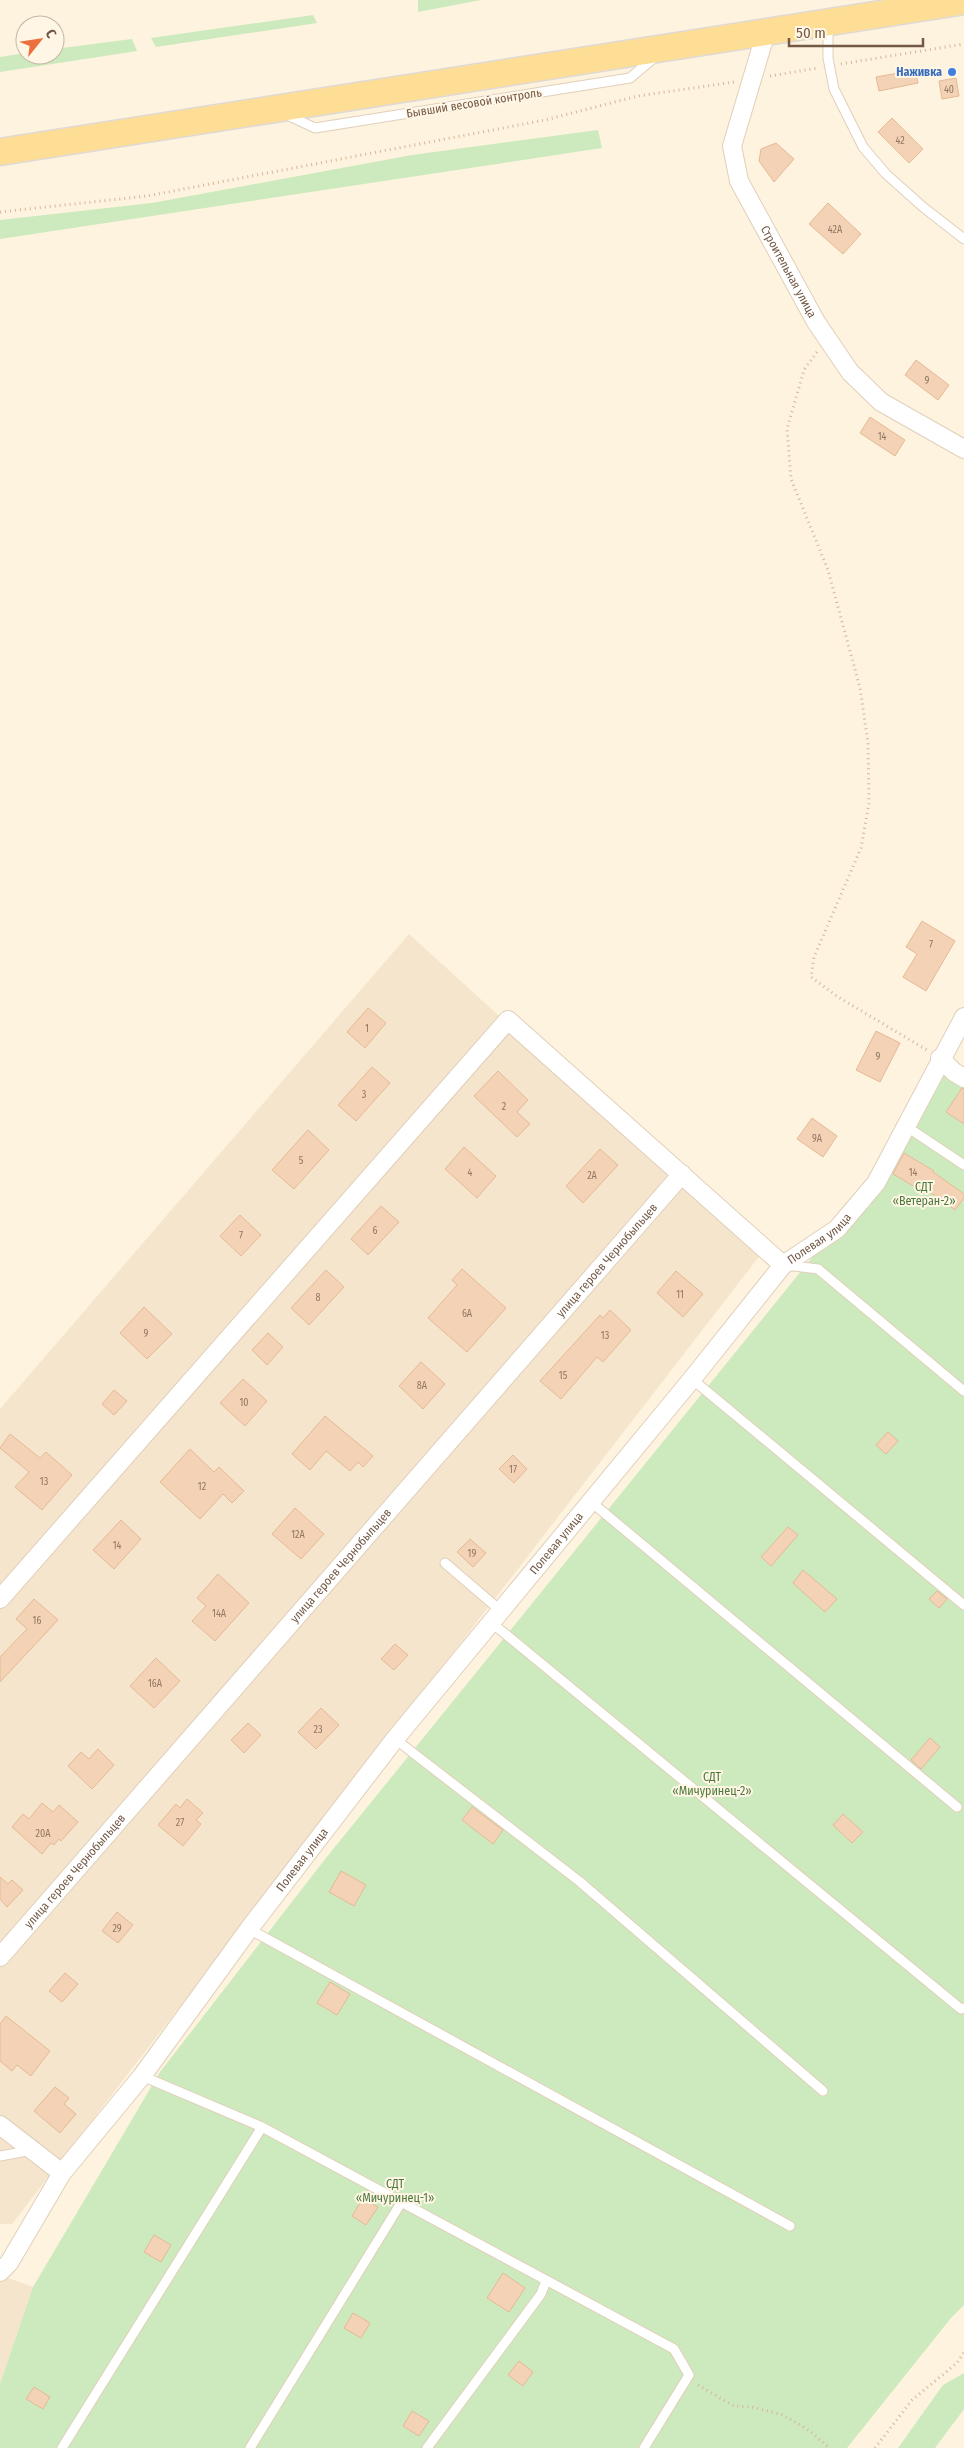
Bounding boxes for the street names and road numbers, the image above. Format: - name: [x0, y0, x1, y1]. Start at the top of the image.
- street label: Бывший весовой контроль: [405, 85, 543, 121]
- street label: Строительная улица: [758, 223, 819, 320]
- street label: улица героев Чернобыльцев: [553, 1200, 660, 1320]
- street label: Полевая улица: [785, 1210, 854, 1267]
- street label: улица героев Чернобыльцев: [287, 1506, 394, 1625]
- street label: Полевая улица: [527, 1509, 586, 1577]
- street label: улица героев Чернобыльцев: [21, 1811, 128, 1931]
- street label: Полевая улица: [273, 1825, 331, 1894]

